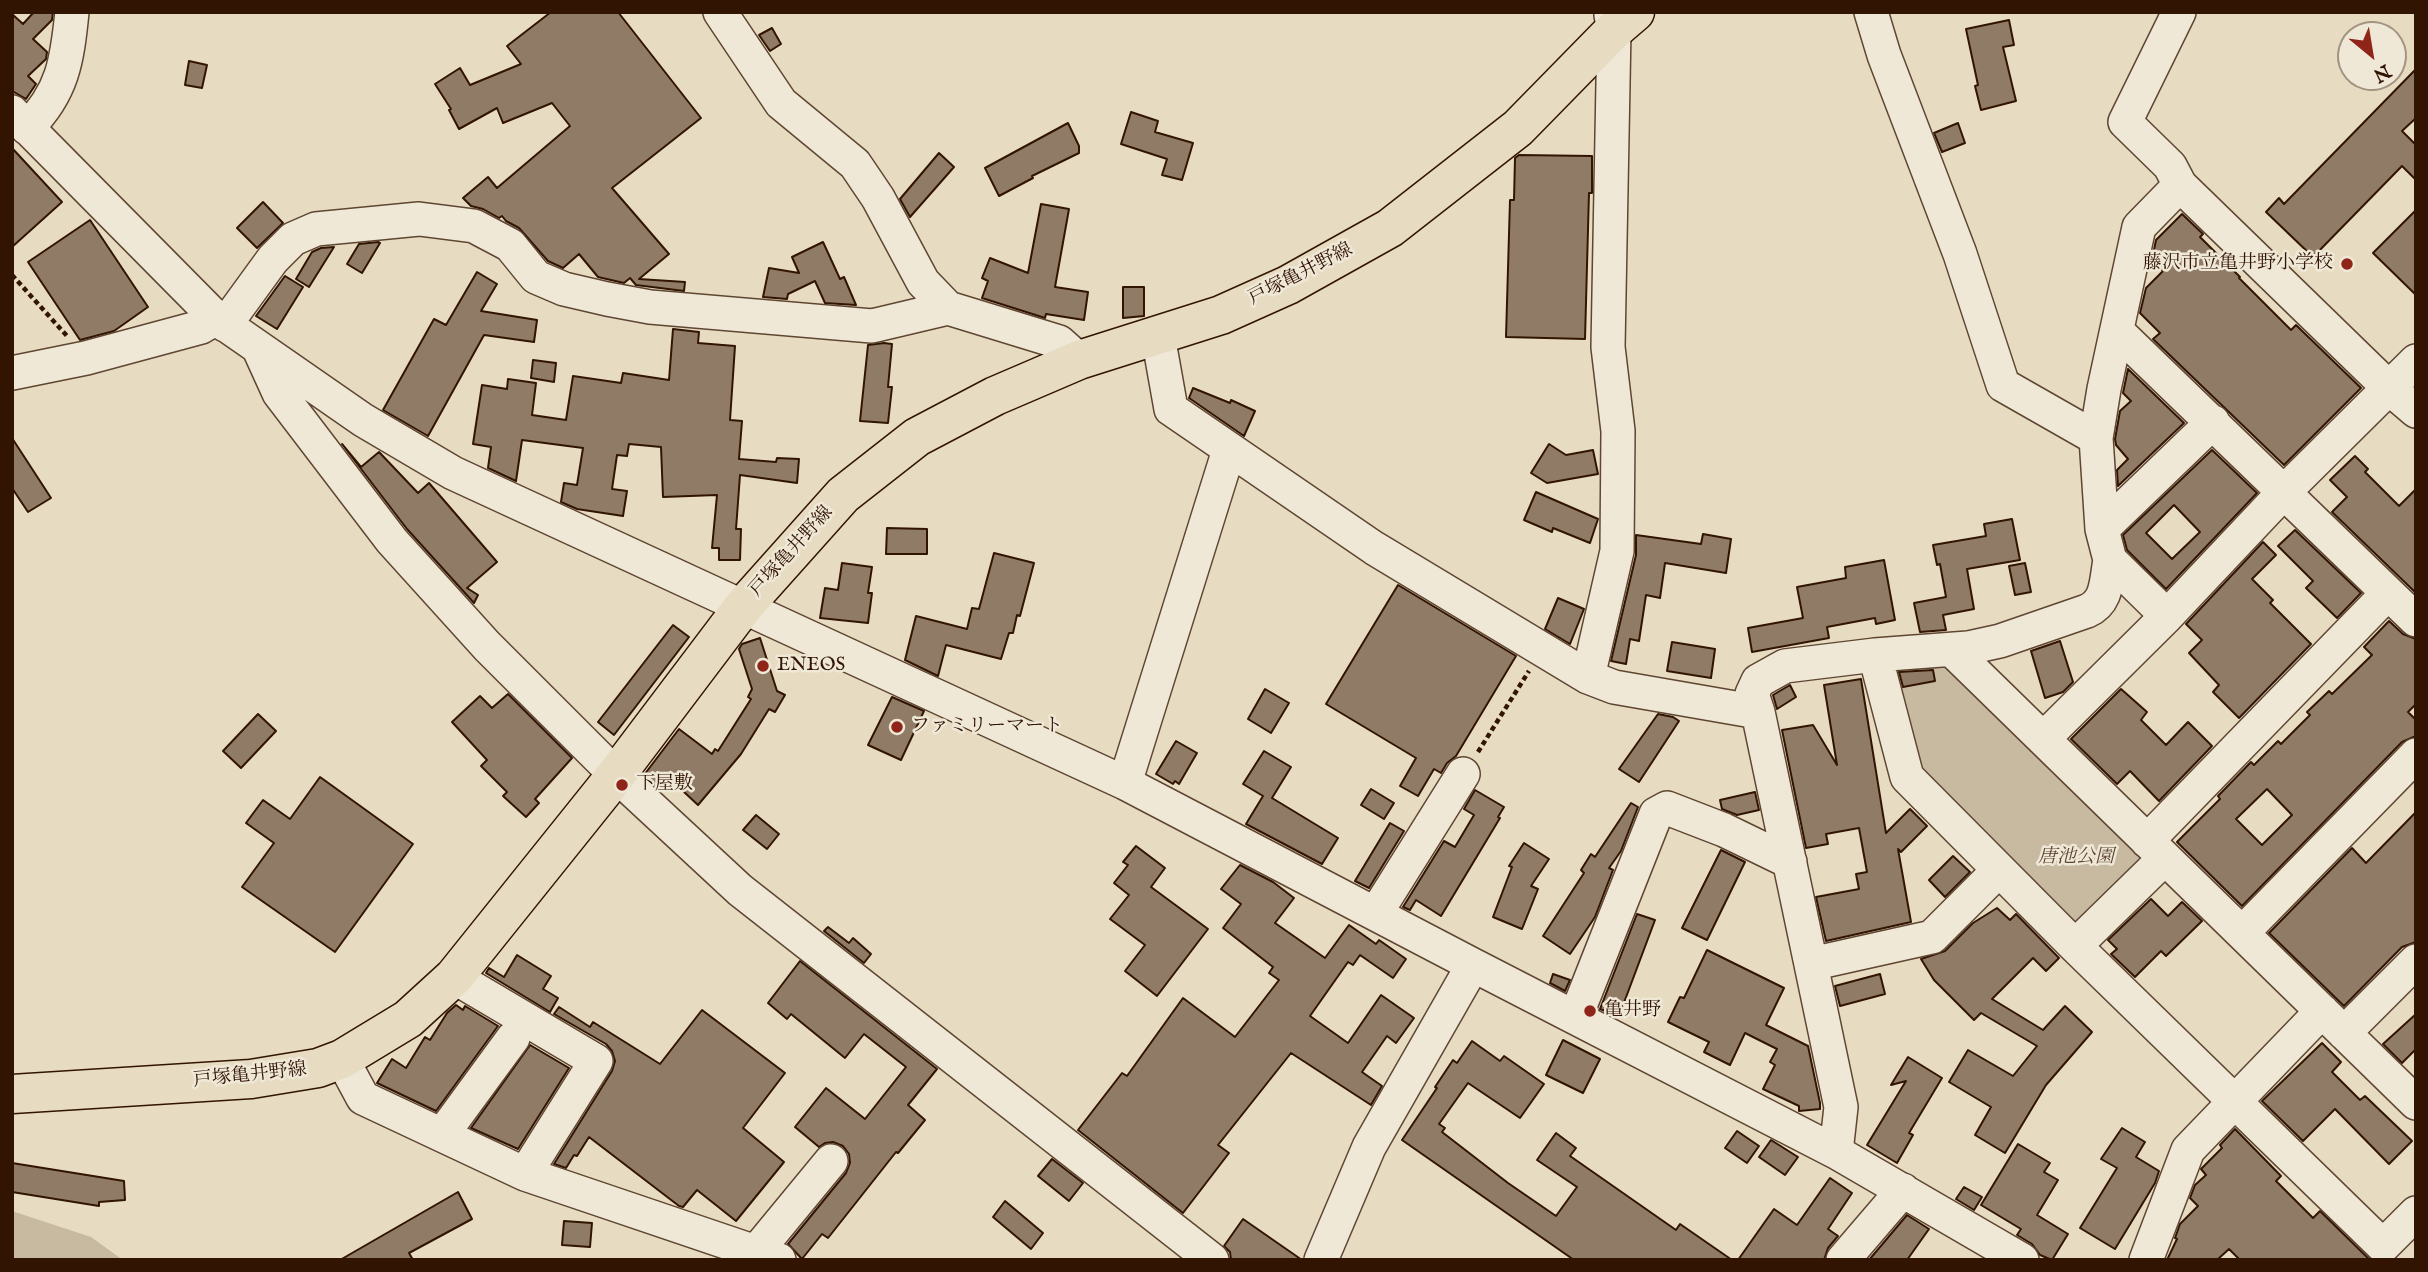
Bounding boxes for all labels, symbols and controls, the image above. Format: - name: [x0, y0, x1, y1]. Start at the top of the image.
- north arrow: [2337, 21, 2407, 91]
- text: N: [2368, 58, 2395, 87]
- street label: 戸塚亀井野線: [1245, 239, 1357, 311]
- place label: 藤沢市立亀井野小学校: [2143, 253, 2333, 275]
- marker: 藤沢市立亀井野小学校: [2339, 256, 2355, 272]
- street label: 戸塚亀井野線: [745, 502, 839, 602]
- place label: ENEOS: [777, 655, 845, 677]
- marker: ENEOS: [755, 658, 771, 674]
- place label: ファミリーマート: [911, 716, 1063, 738]
- marker: ファミリーマート: [889, 719, 905, 735]
- place label: 下屋敷: [636, 774, 693, 796]
- marker: 下屋敷: [614, 777, 630, 793]
- park label: 唐池公園: [2038, 847, 2114, 869]
- place label: 亀井野: [1604, 1000, 1661, 1022]
- marker: 亀井野: [1582, 1003, 1598, 1019]
- street label: 戸塚亀井野線: [192, 1059, 308, 1093]

